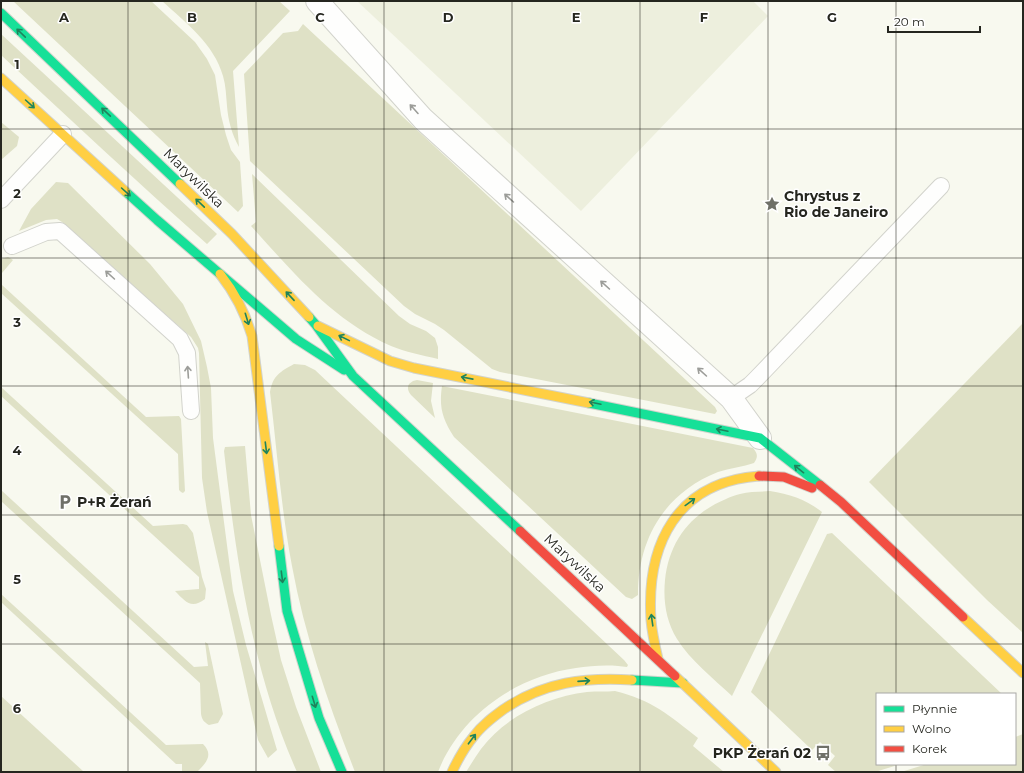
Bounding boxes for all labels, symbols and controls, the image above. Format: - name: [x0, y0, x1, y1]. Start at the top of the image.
- scale bar: [888, 8, 980, 34]
- text: A: [58, 9, 70, 25]
- text: B: [187, 9, 197, 25]
- text: C: [315, 9, 325, 25]
- text: D: [443, 9, 454, 25]
- text: E: [572, 9, 581, 25]
- text: F: [700, 9, 708, 25]
- text: G: [827, 9, 837, 25]
- text: 20 m: [894, 14, 925, 29]
- one-way arrow: [16, 28, 26, 37]
- text: 1: [14, 56, 20, 72]
- one-way arrow: [25, 100, 35, 109]
- one-way arrow: [409, 104, 419, 114]
- one-way arrow: [101, 108, 111, 117]
- street label: Marywilska: [160, 144, 228, 212]
- text: 2: [13, 185, 21, 201]
- one-way arrow: [121, 187, 131, 197]
- place label: Chrystus z Rio de Janeiro: [784, 187, 888, 221]
- one-way arrow: [504, 193, 514, 202]
- place icon: Chrystus z Rio de Janeiro: [763, 195, 781, 213]
- one-way arrow: [195, 198, 205, 207]
- one-way arrow: [105, 271, 115, 280]
- one-way arrow: [601, 281, 611, 290]
- one-way arrow: [285, 291, 294, 301]
- one-way arrow: [244, 312, 251, 325]
- text: 3: [12, 314, 21, 330]
- one-way arrow: [338, 334, 350, 341]
- one-way arrow: [185, 366, 192, 379]
- one-way arrow: [697, 368, 707, 377]
- one-way arrow: [461, 374, 474, 382]
- one-way arrow: [588, 399, 601, 407]
- one-way arrow: [716, 426, 729, 434]
- one-way arrow: [262, 441, 270, 454]
- text: 4: [13, 442, 22, 458]
- one-way arrow: [794, 465, 805, 474]
- parking icon: P+R Żerań: [56, 493, 74, 511]
- place label: P+R Żerań: [77, 493, 152, 511]
- one-way arrow: [685, 498, 696, 506]
- street label: Marywilska: [540, 530, 610, 596]
- one-way arrow: [279, 570, 286, 583]
- text: 5: [13, 571, 21, 587]
- one-way arrow: [648, 614, 656, 627]
- one-way arrow: [577, 677, 590, 684]
- legend: [876, 693, 1016, 765]
- one-way arrow: [311, 695, 318, 708]
- text: 6: [13, 700, 22, 716]
- text: Płynnie: [912, 701, 957, 716]
- text: Wolno: [912, 721, 951, 736]
- one-way arrow: [468, 734, 477, 745]
- text: Korek: [912, 741, 948, 756]
- place label: PKP Żerań 02: [713, 744, 811, 762]
- bus stop icon: PKP Żerań 02: [814, 744, 832, 762]

